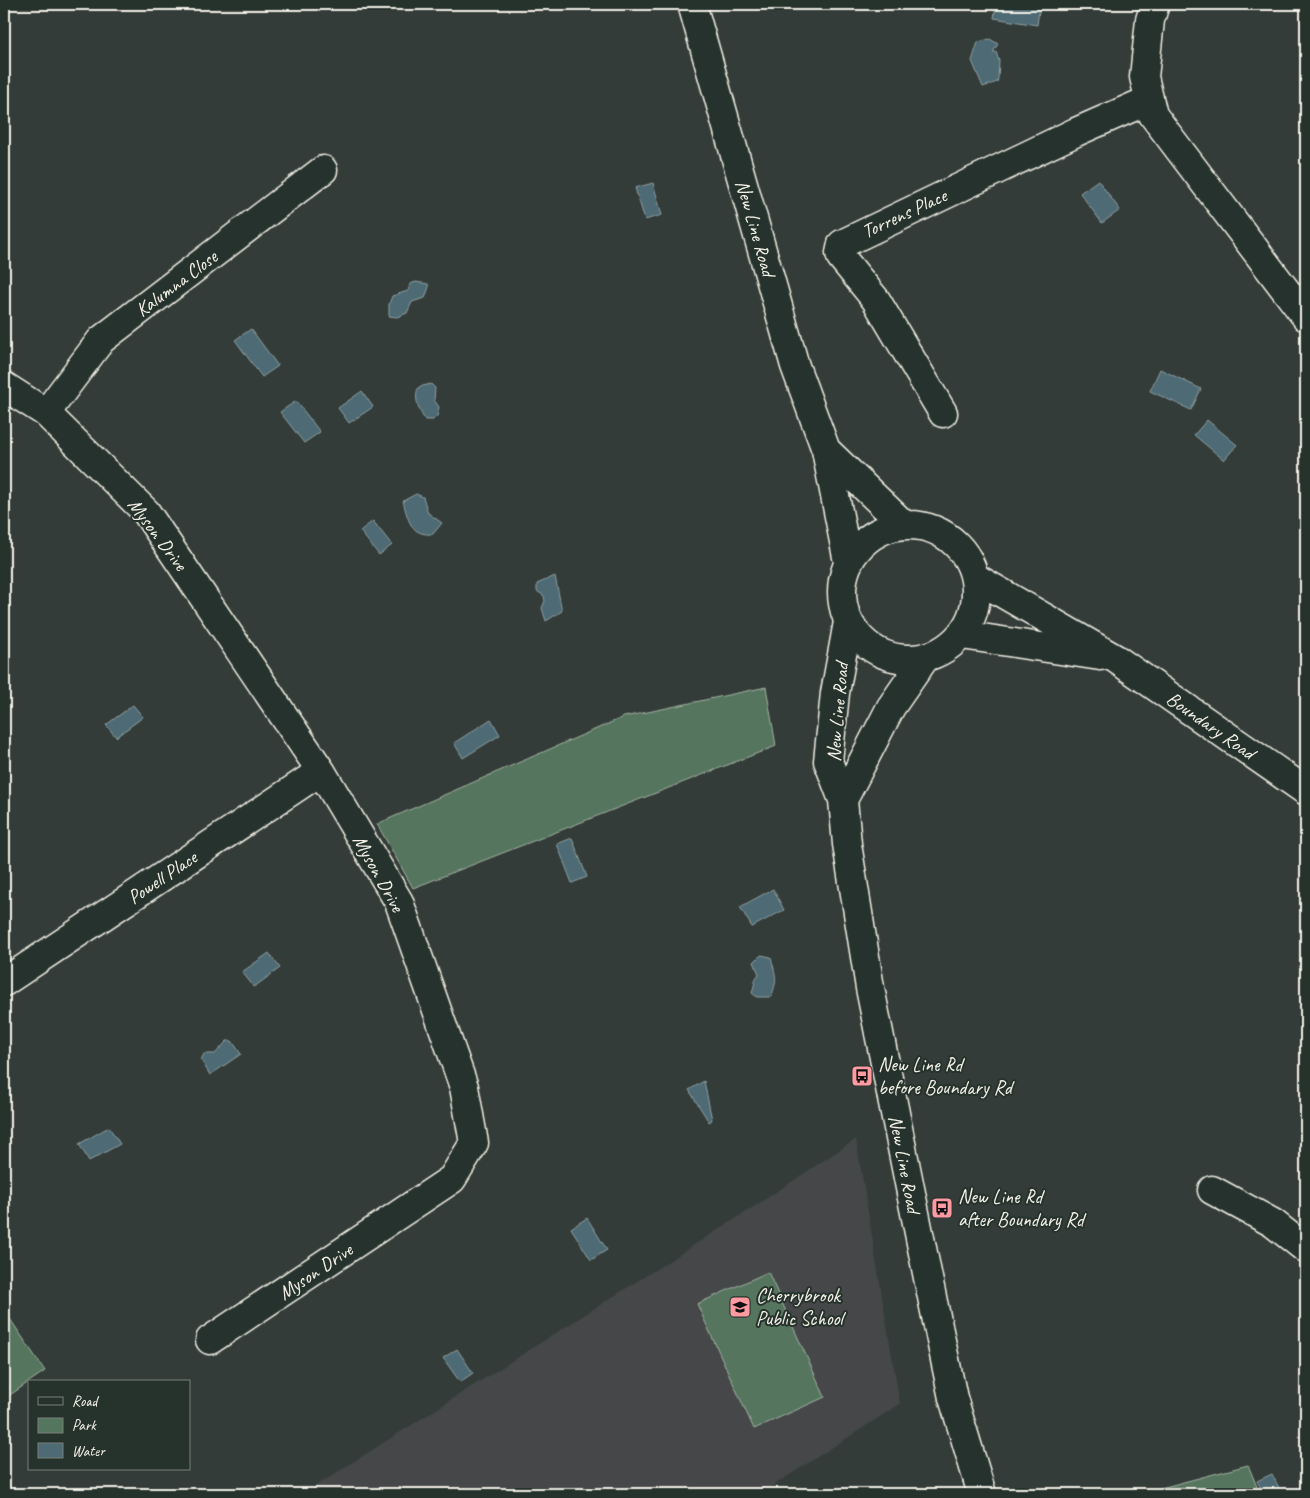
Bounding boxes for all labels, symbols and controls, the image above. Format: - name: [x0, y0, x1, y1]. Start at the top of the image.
- street label: New Line Road: [730, 177, 782, 282]
- street label: Torrens Place: [858, 182, 952, 244]
- street label: Kalumna Close: [130, 244, 223, 322]
- street label: Myson Drive: [122, 493, 194, 577]
- street label: New Line Road: [821, 658, 855, 763]
- street label: Boundary Road: [1162, 686, 1262, 767]
- street label: Myson Drive: [347, 830, 411, 917]
- street label: Powell Place: [123, 844, 203, 910]
- place label: New Line Rd before Boundary Rd: [878, 1052, 1015, 1100]
- bus stop icon: New Line Rd before Boundary Rd: [850, 1064, 874, 1088]
- street label: New Line Road: [883, 1113, 927, 1218]
- place label: New Line Rd after Boundary Rd: [958, 1184, 1087, 1232]
- bus stop icon: New Line Rd after Boundary Rd: [930, 1196, 954, 1220]
- street label: Myson Drive: [273, 1237, 358, 1305]
- place label: Cherrybrook Public School: [756, 1283, 847, 1331]
- school or university icon: Cherrybrook Public School: [728, 1295, 752, 1319]
- legend: [28, 1380, 190, 1470]
- text: Road: [72, 1392, 99, 1411]
- text: Park: [72, 1416, 97, 1435]
- text: Water: [72, 1442, 106, 1461]

